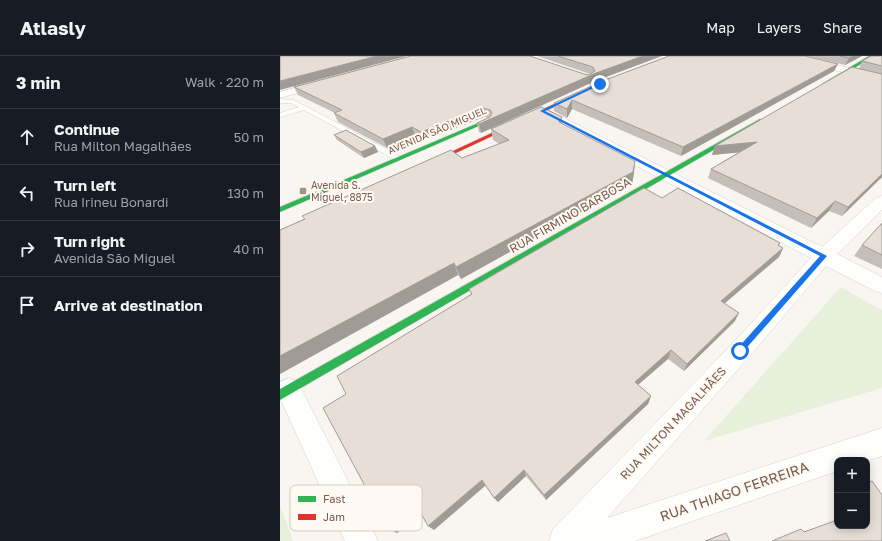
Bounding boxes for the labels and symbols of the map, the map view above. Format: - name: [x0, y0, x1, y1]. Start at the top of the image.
- route end: [591, 75, 609, 93]
- street label: AVENIDA SÃO MIGUEL: [386, 104, 488, 156]
- street label: RUA FIRMINO BARBOSA: [506, 174, 634, 256]
- place label: Avenida S. Miguel, 8875: [311, 179, 373, 203]
- marker: Avenida S. Miguel, 8875: [298, 186, 308, 196]
- route start: [731, 342, 749, 360]
- street label: RUA MILTON MAGALHÃES: [617, 363, 730, 483]
- street label: RUA THIAGO FERREIRA: [657, 457, 811, 524]
- legend: [290, 485, 422, 531]
- text: Fast: [323, 492, 346, 505]
- text: Jam: [323, 510, 345, 523]

